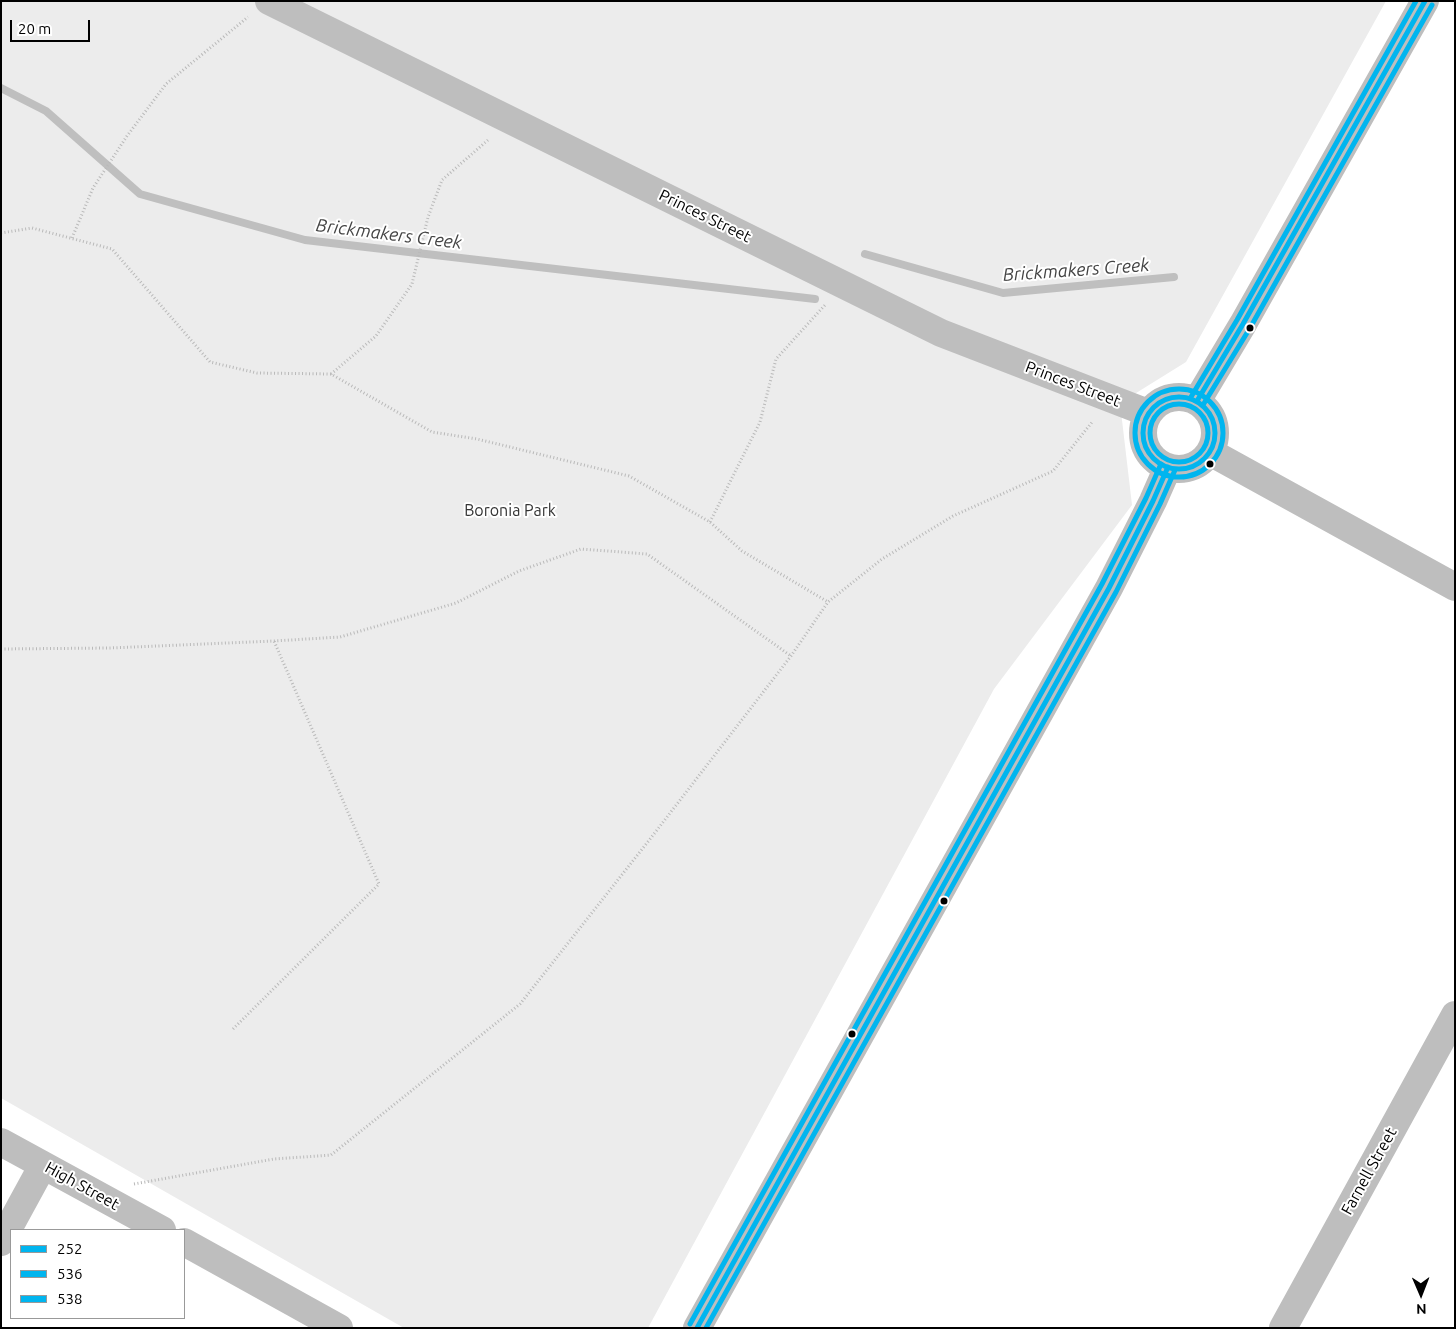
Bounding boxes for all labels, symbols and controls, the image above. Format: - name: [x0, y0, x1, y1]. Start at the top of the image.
- scale bar: [12, 10, 92, 42]
- text: 20 m: [18, 20, 51, 37]
- street label: Princes Street: [656, 185, 754, 247]
- water label: Brickmakers Creek: [315, 214, 463, 254]
- water label: Brickmakers Creek: [1002, 254, 1150, 286]
- unlabelled marker: [1245, 323, 1255, 333]
- street label: Princes Street: [1023, 357, 1123, 411]
- unlabelled marker: [1205, 459, 1215, 469]
- park label: Boronia Park: [464, 501, 556, 521]
- unlabelled marker: [939, 896, 949, 906]
- unlabelled marker: [847, 1029, 857, 1039]
- street label: Farnell Street: [1337, 1124, 1401, 1218]
- street label: High Street: [42, 1158, 122, 1214]
- legend: [10, 1229, 185, 1319]
- text: 252: [57, 1240, 82, 1257]
- text: 536: [57, 1265, 82, 1282]
- north arrow: [1396, 1269, 1446, 1319]
- text: 538: [57, 1290, 82, 1307]
- text: N: [1416, 1301, 1427, 1317]

